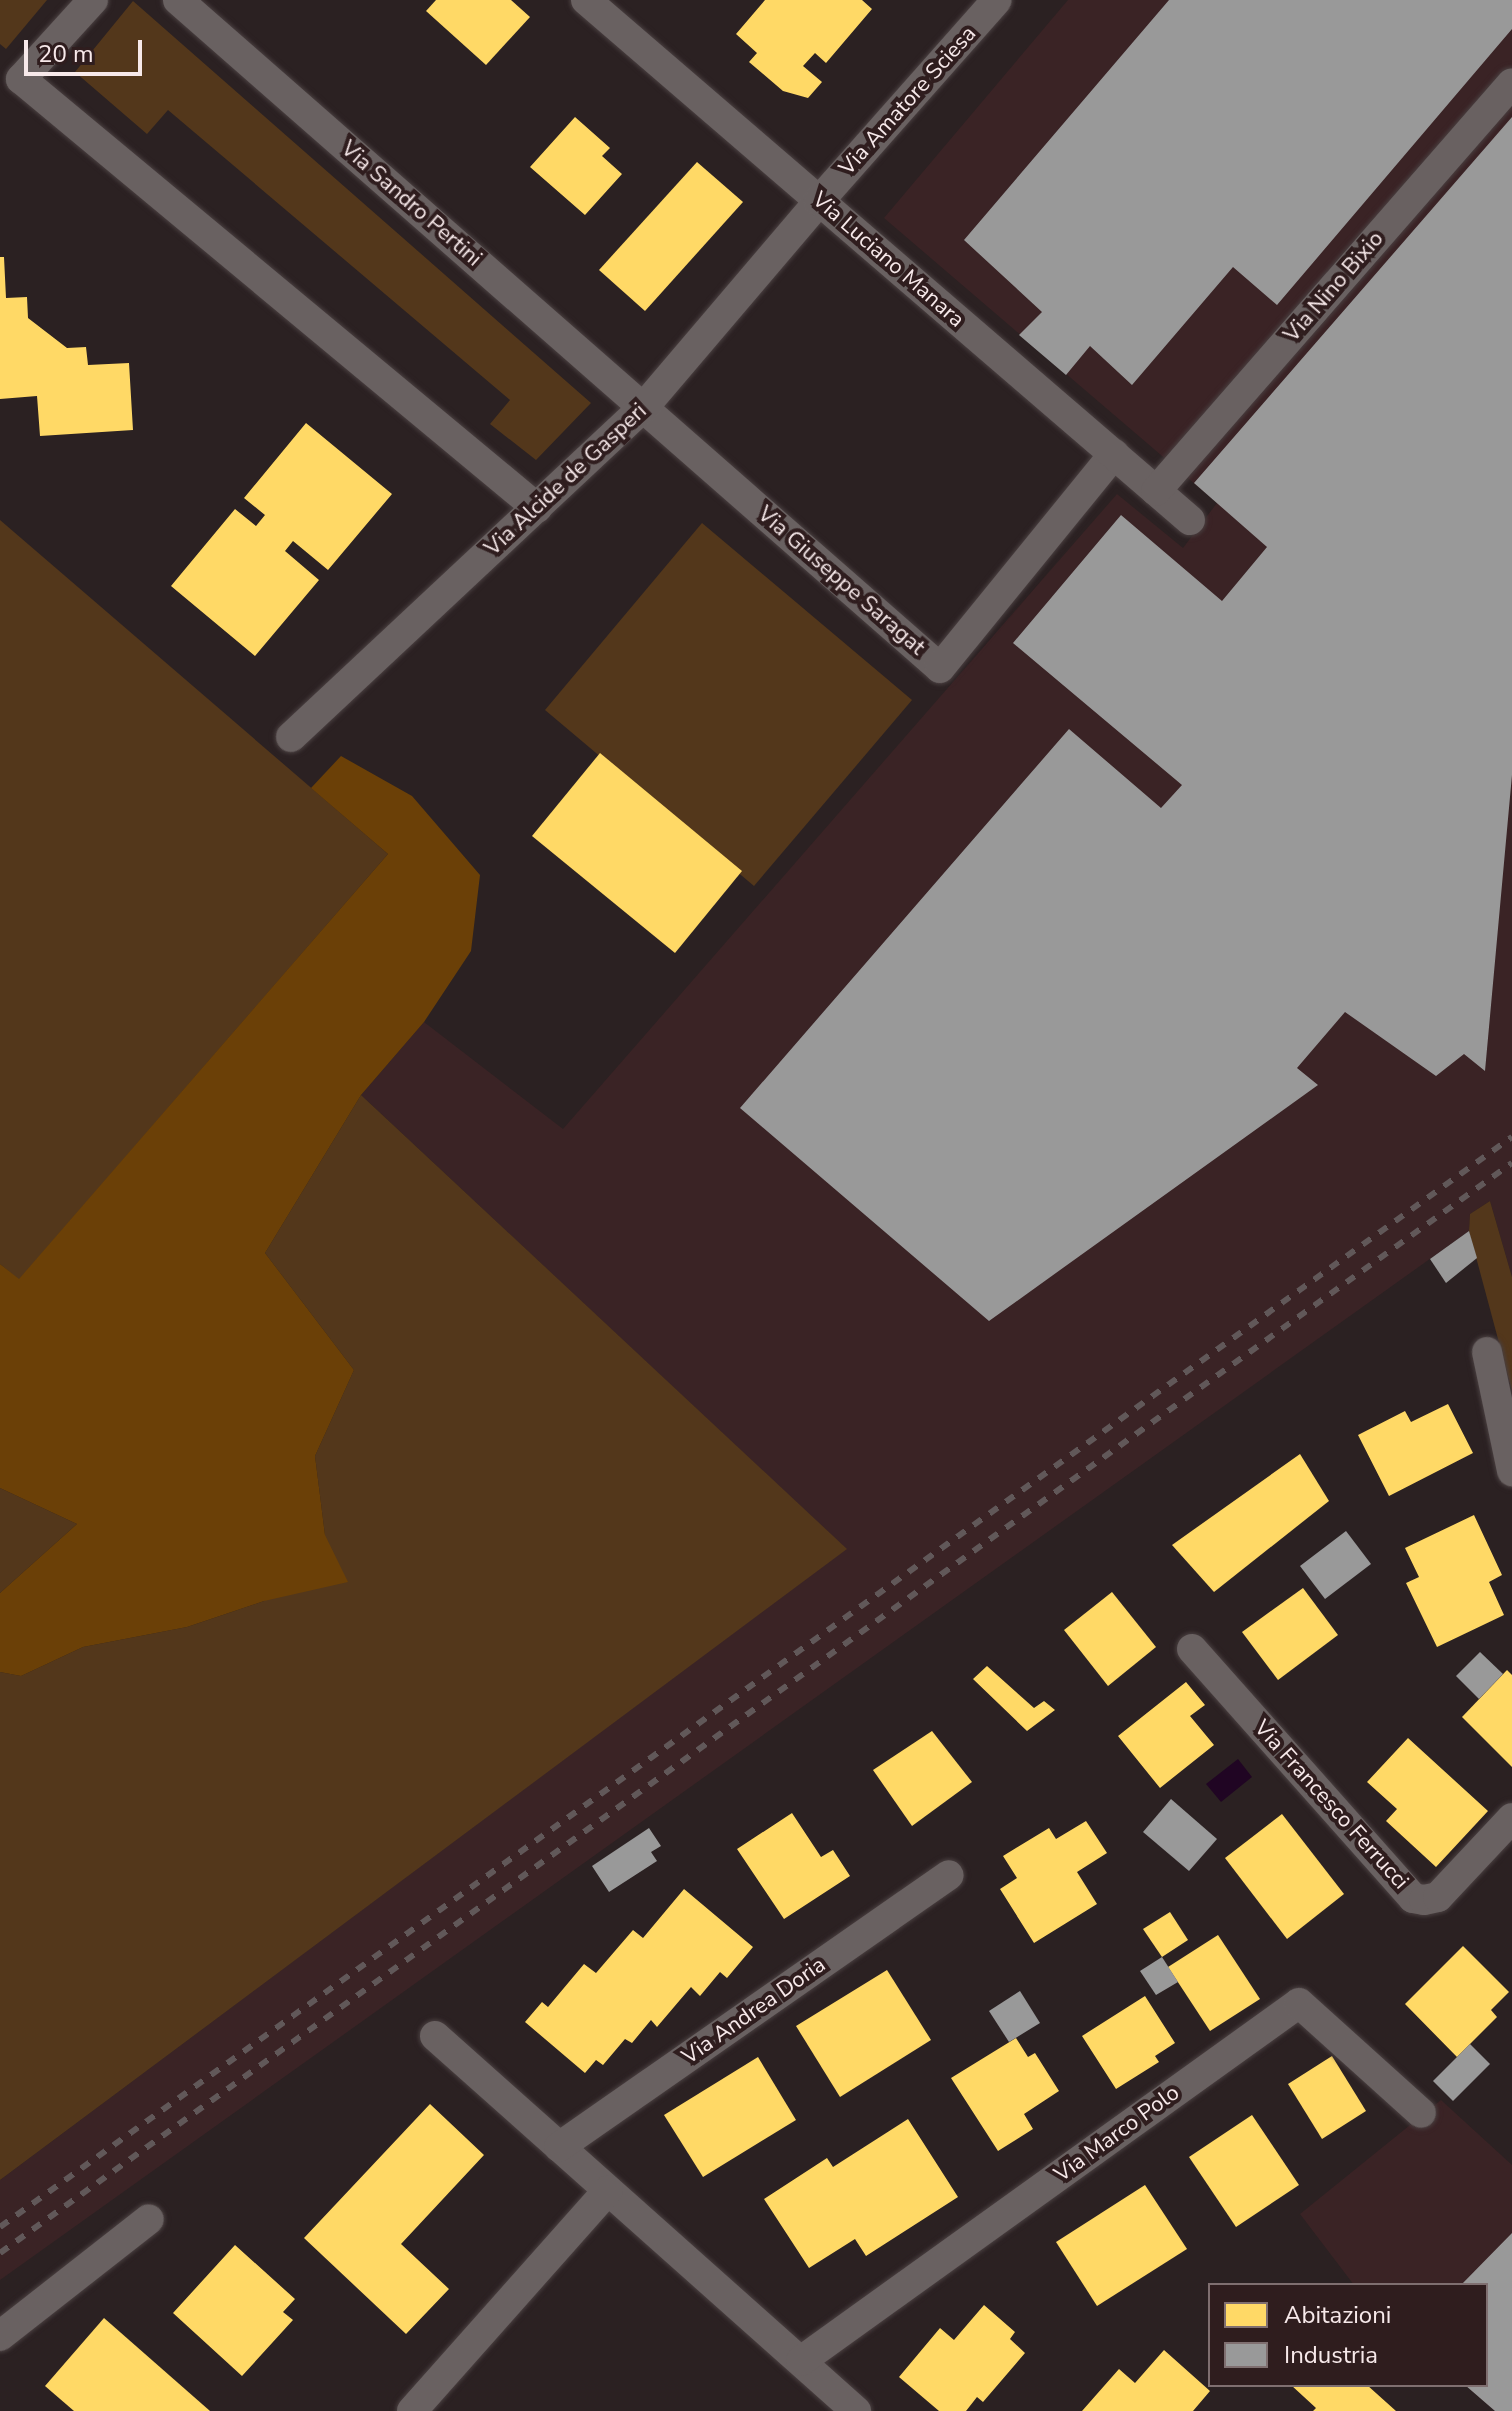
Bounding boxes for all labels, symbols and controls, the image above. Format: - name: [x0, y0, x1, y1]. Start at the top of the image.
- street label: Via Amatore Sciesa: [834, 21, 982, 181]
- scale bar: [28, 24, 146, 74]
- text: 20 m: [38, 38, 94, 70]
- street label: Via Sandro Pertini: [335, 136, 487, 272]
- street label: Via Luciano Manara: [807, 187, 969, 333]
- street label: Via Nino Bixio: [1279, 226, 1389, 348]
- street label: Via Alcide de Gasperi: [480, 398, 652, 562]
- street label: Via Giuseppe Saragat: [752, 501, 930, 661]
- street label: Via Francesco Ferrucci: [1248, 1715, 1414, 1895]
- street label: Via Andrea Doria: [677, 1952, 831, 2070]
- street label: Via Marco Polo: [1049, 2080, 1185, 2188]
- legend: [1208, 2283, 1488, 2387]
- text: Abitazioni: [1284, 2299, 1391, 2331]
- text: Industria: [1284, 2339, 1378, 2371]

